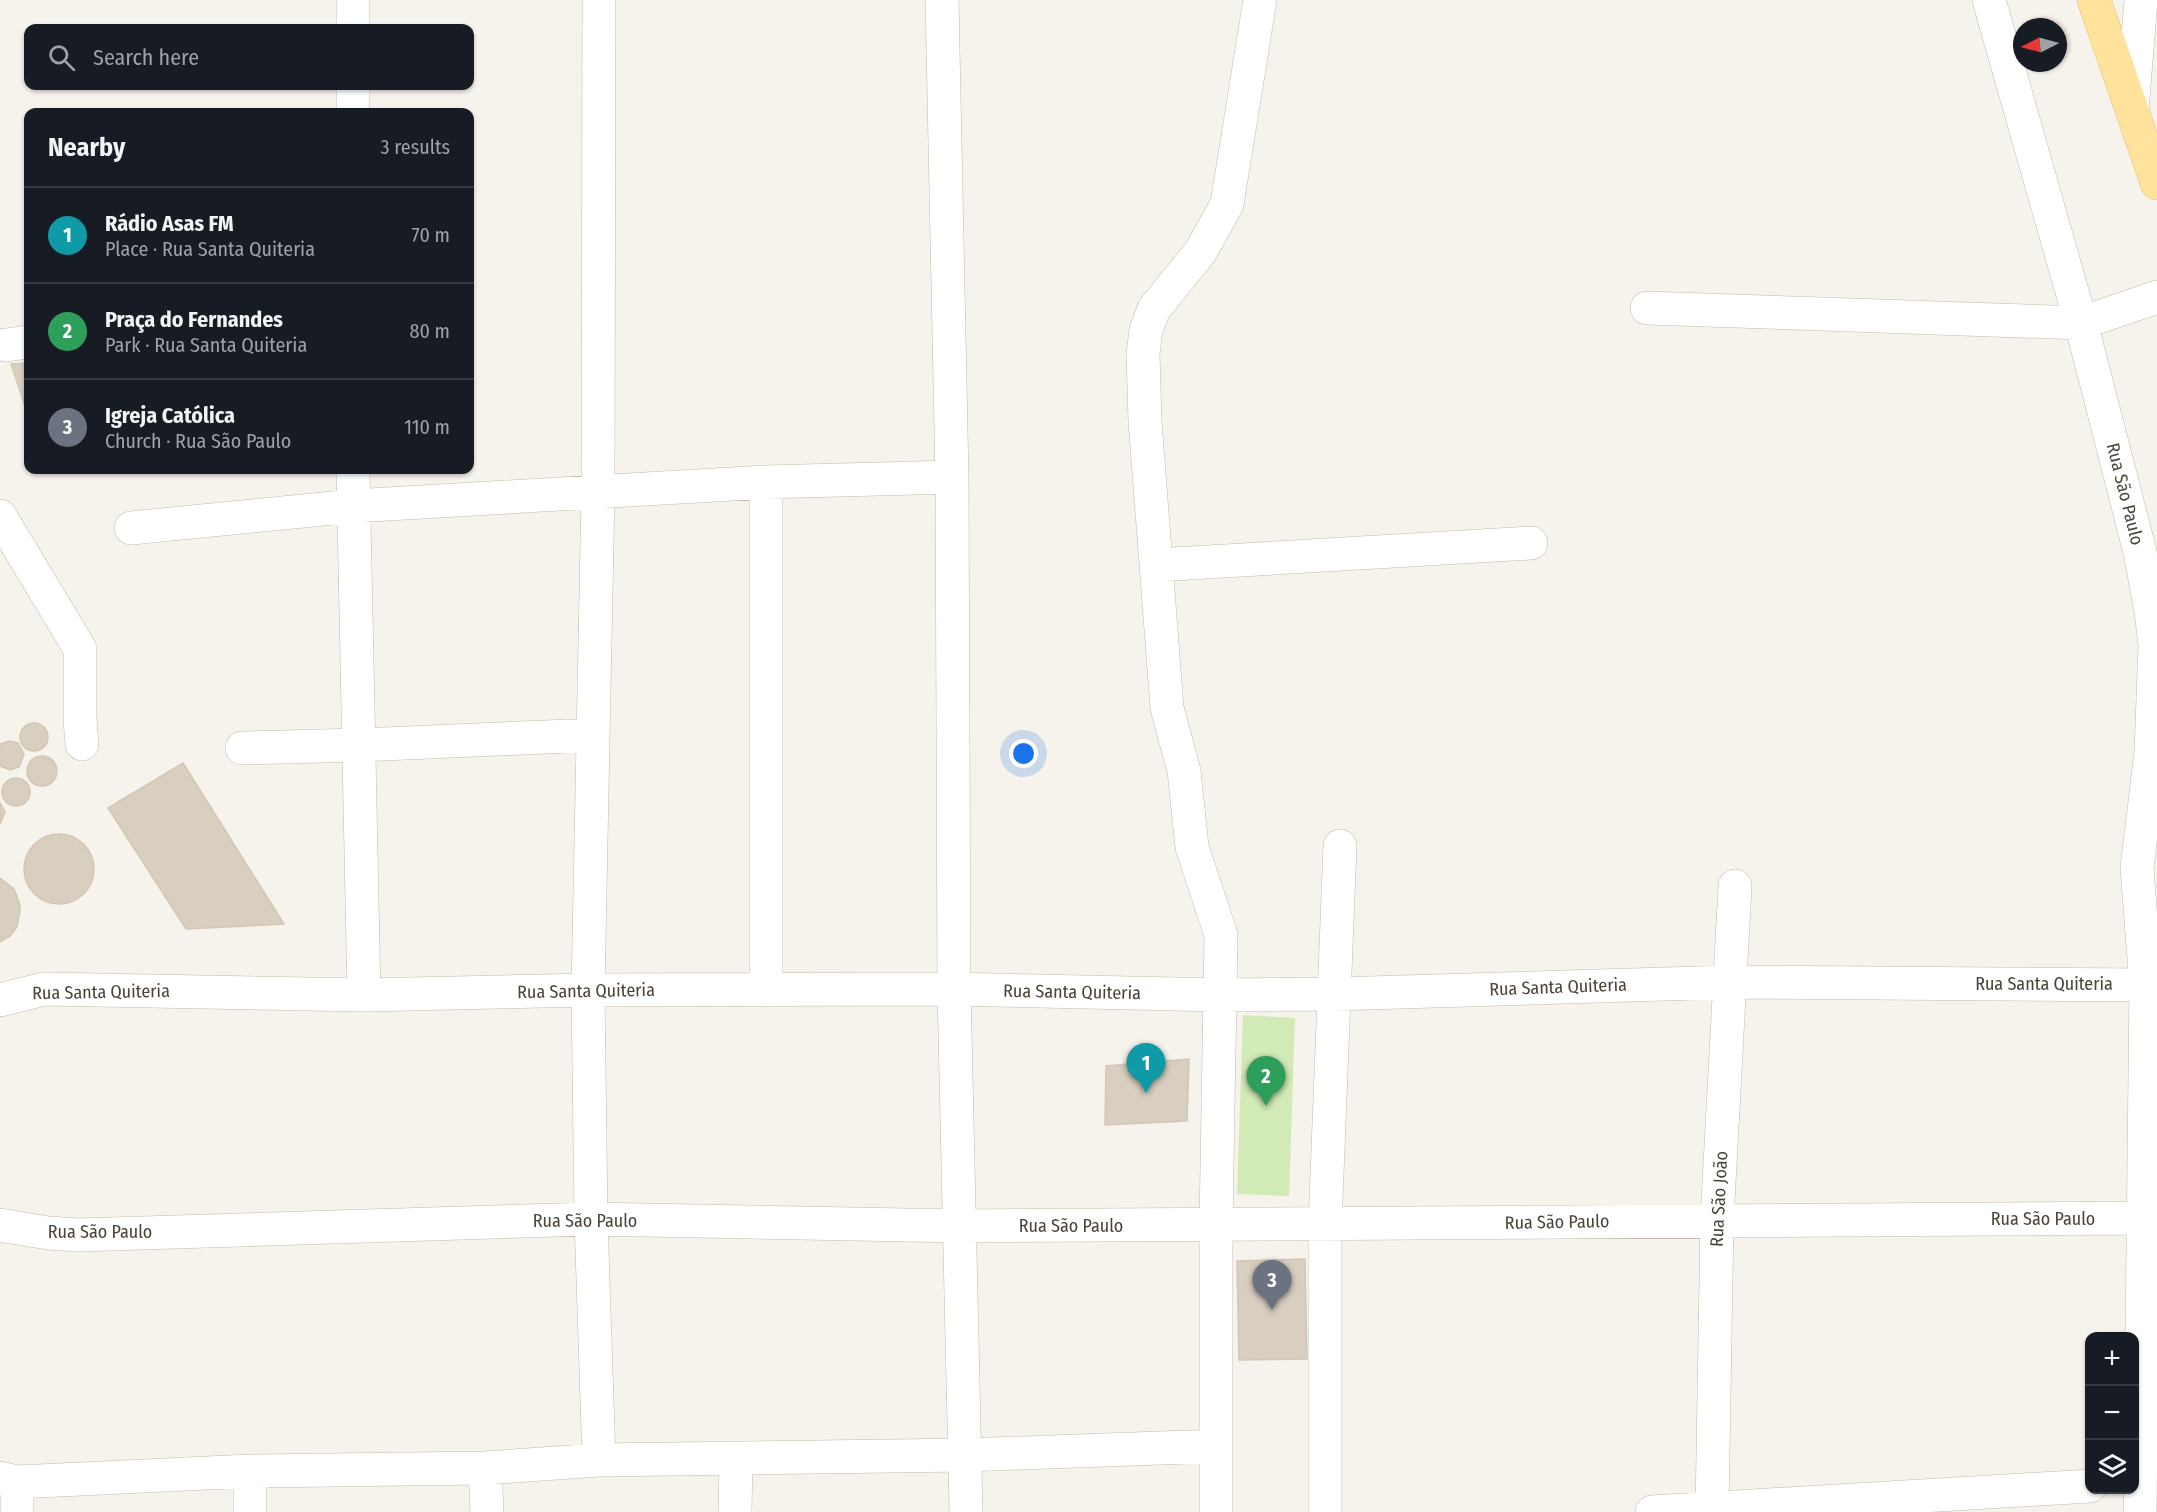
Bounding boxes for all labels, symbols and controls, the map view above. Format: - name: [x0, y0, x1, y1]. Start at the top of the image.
- north arrow: [2013, 18, 2067, 72]
- search box: [24, 24, 474, 90]
- icon: search: [45, 41, 78, 74]
- text: Search here: [93, 44, 199, 71]
- text: Nearby: [48, 132, 125, 163]
- text: 3 results: [381, 135, 450, 159]
- text: Rádio Asas FM: [105, 210, 234, 237]
- text: 1: [63, 223, 72, 247]
- text: 70 m: [412, 223, 450, 247]
- text: Place · Rua Santa Quiteria: [105, 237, 315, 261]
- text: Praça do Fernandes: [105, 306, 283, 333]
- text: 2: [63, 319, 72, 343]
- text: 80 m: [410, 319, 450, 343]
- text: Park · Rua Santa Quiteria: [105, 333, 307, 357]
- text: Igreja Católica: [105, 402, 235, 429]
- text: 3: [63, 415, 72, 439]
- text: 110 m: [404, 415, 450, 439]
- text: Church · Rua São Paulo: [105, 429, 291, 453]
- street label: Rua São Paulo: [2102, 441, 2148, 547]
- your location: [1009, 739, 1038, 768]
- street label: Rua Santa Quiteria: [1975, 973, 2113, 995]
- street label: Rua Santa Quiteria: [1489, 974, 1627, 1000]
- street label: Rua Santa Quiteria: [517, 979, 655, 1003]
- street label: Rua Santa Quiteria: [32, 980, 170, 1004]
- street label: Rua Santa Quiteria: [1003, 980, 1141, 1004]
- pin: 1: [1126, 1044, 1166, 1093]
- pin: 2: [1246, 1056, 1286, 1106]
- street label: Rua São João: [1705, 1150, 1733, 1248]
- street label: Rua São Paulo: [1991, 1208, 2095, 1230]
- street label: Rua São Paulo: [533, 1210, 637, 1232]
- street label: Rua São Paulo: [1505, 1210, 1609, 1234]
- street label: Rua São Paulo: [1019, 1215, 1123, 1237]
- street label: Rua São Paulo: [48, 1221, 152, 1243]
- pin: 3: [1252, 1260, 1292, 1310]
- map controls: [2085, 1332, 2139, 1494]
- button: +: [2085, 1332, 2139, 1386]
- button: −: [2085, 1386, 2139, 1440]
- button: layers: [2085, 1440, 2139, 1494]

